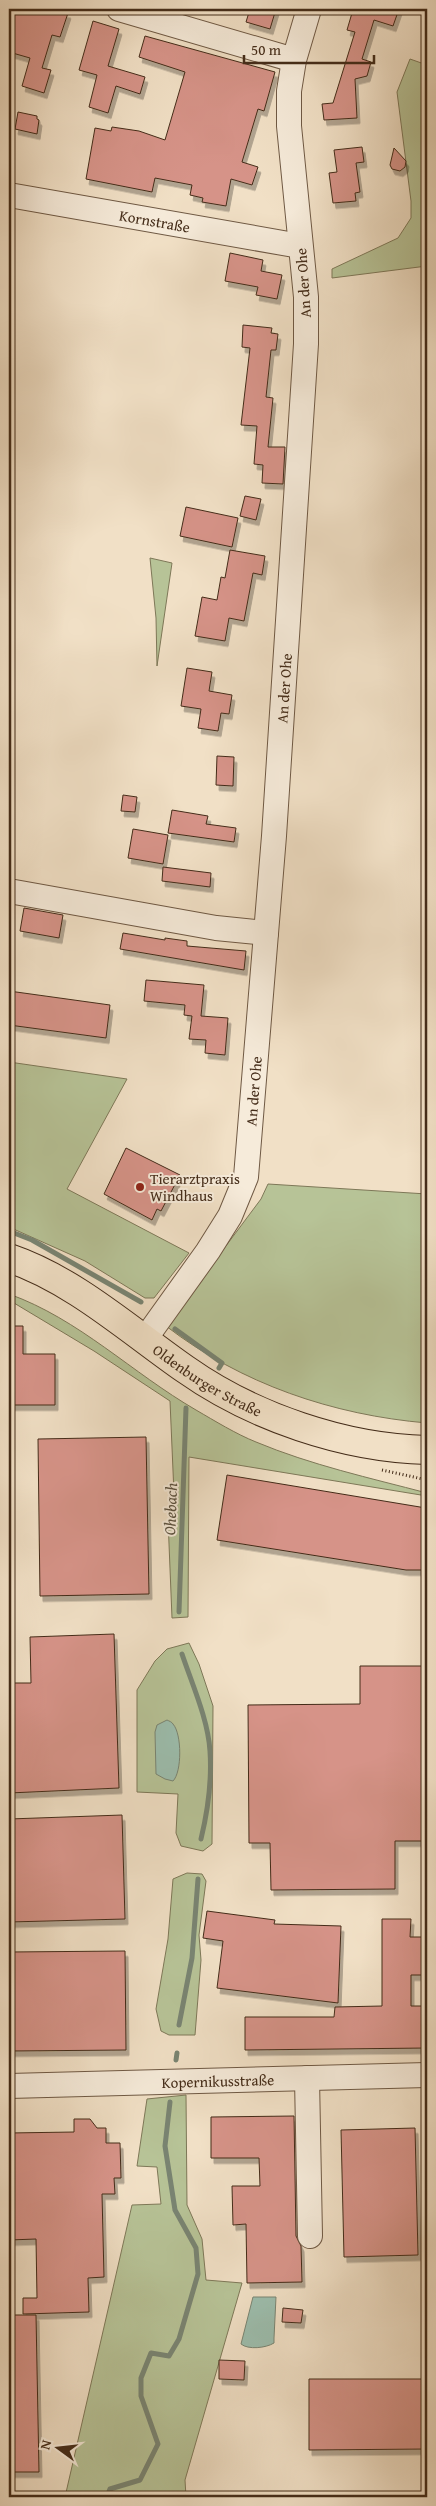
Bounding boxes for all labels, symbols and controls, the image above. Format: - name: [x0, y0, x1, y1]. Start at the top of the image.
- scale bar: [244, 32, 374, 64]
- text: 50 m: [251, 39, 282, 60]
- street label: Kornstraße: [118, 204, 192, 237]
- street label: An der Ohe: [290, 247, 316, 319]
- street label: An der Ohe: [271, 653, 296, 724]
- street label: An der Ohe: [240, 1055, 266, 1127]
- place label: Tierarztpraxis Windhaus: [150, 1168, 240, 1206]
- marker: Tierarztpraxis Windhaus: [134, 1181, 146, 1193]
- street label: Oldenburger Straße: [149, 1339, 265, 1421]
- water label: Ohebach: [157, 1482, 183, 1536]
- street label: Kopernikusstraße: [161, 2069, 274, 2092]
- north arrow: [32, 2424, 82, 2474]
- text: N: [35, 2437, 56, 2452]

